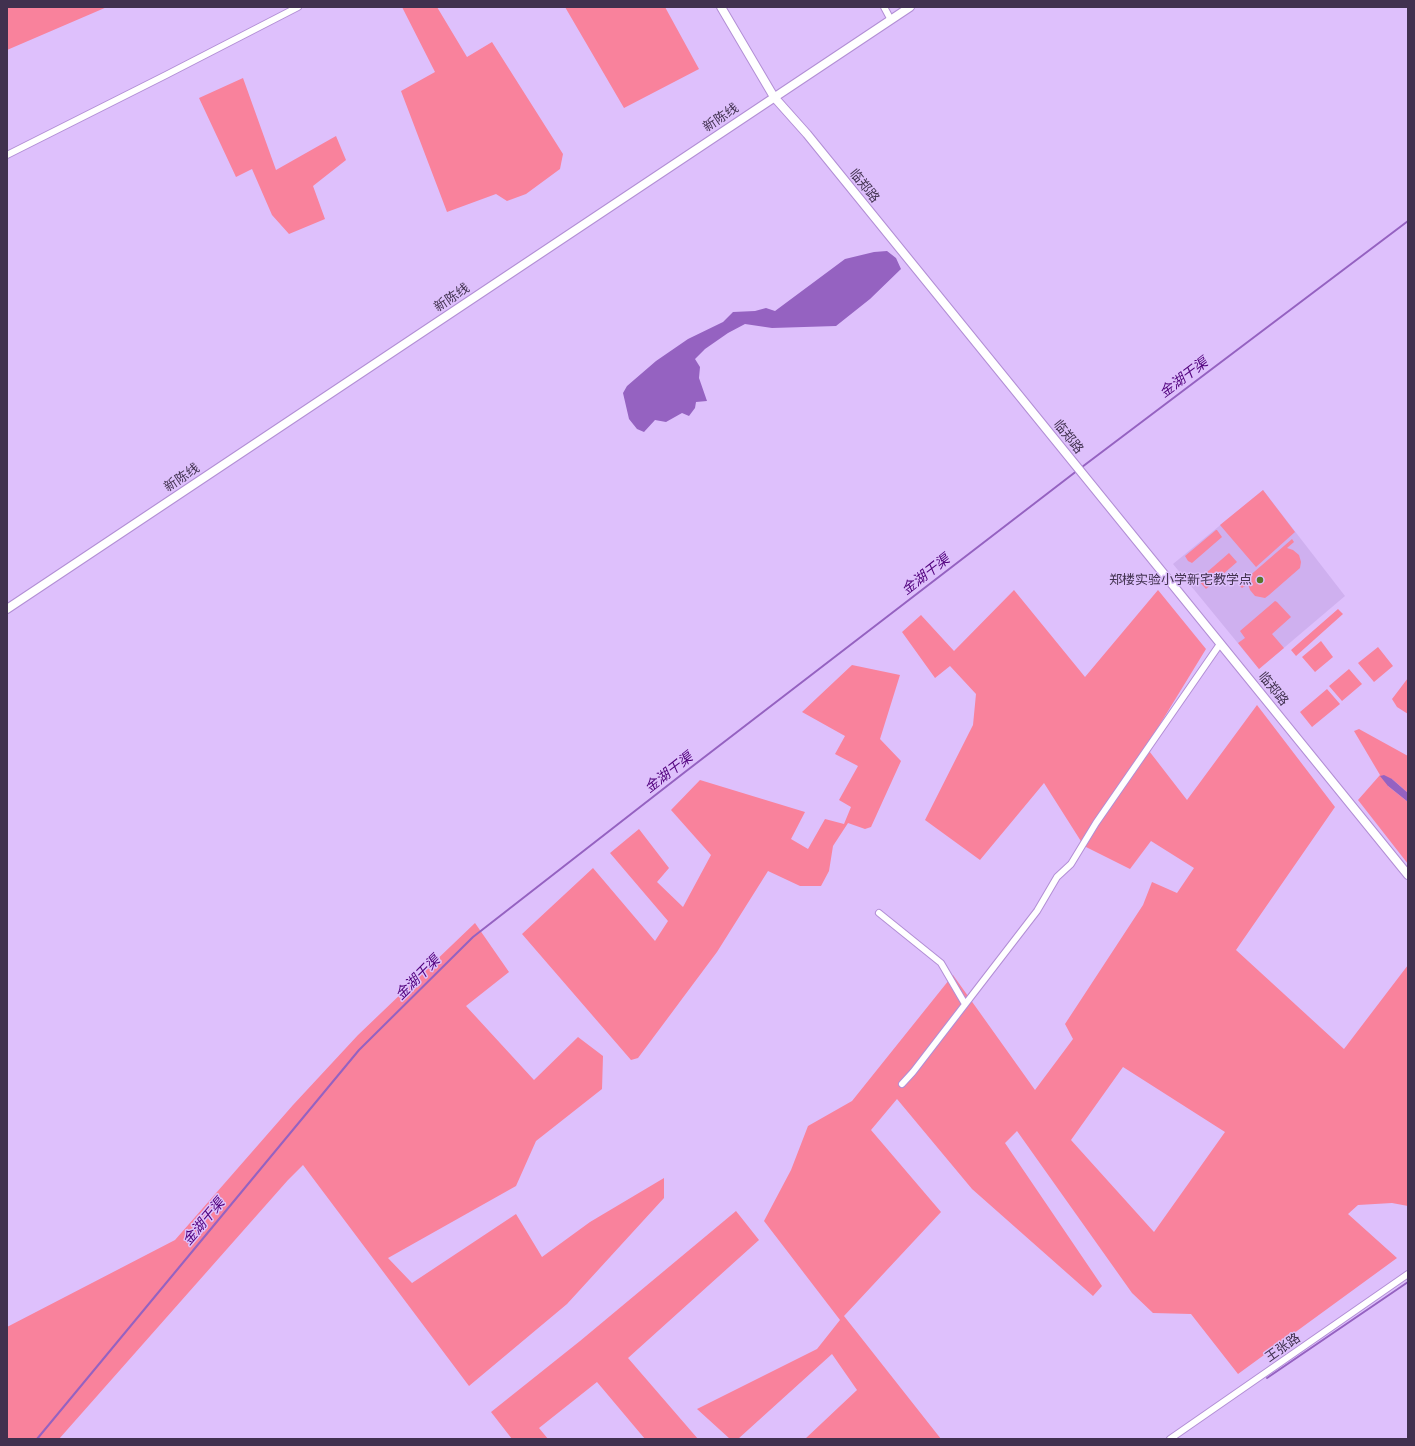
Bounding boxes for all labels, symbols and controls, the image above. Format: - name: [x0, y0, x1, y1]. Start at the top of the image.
- street label: 新陈线: [700, 101, 742, 135]
- street label: 临郑路: [846, 166, 882, 206]
- street label: 新陈线: [431, 281, 473, 315]
- water label: 金湖干渠: [1157, 354, 1211, 402]
- street label: 临郑路: [1050, 417, 1086, 457]
- street label: 新陈线: [161, 461, 203, 495]
- water label: 金湖干渠: [899, 551, 953, 599]
- place label: 郑楼实验小学新宅教学点: [1109, 572, 1252, 588]
- marker: 郑楼实验小学新宅教学点: [1255, 575, 1265, 585]
- street label: 临郑路: [1255, 669, 1291, 709]
- water label: 金湖干渠: [642, 749, 696, 797]
- water label: 金湖干渠: [392, 952, 444, 1004]
- water label: 金湖干渠: [180, 1195, 228, 1249]
- street label: 王张路: [1263, 1330, 1303, 1366]

